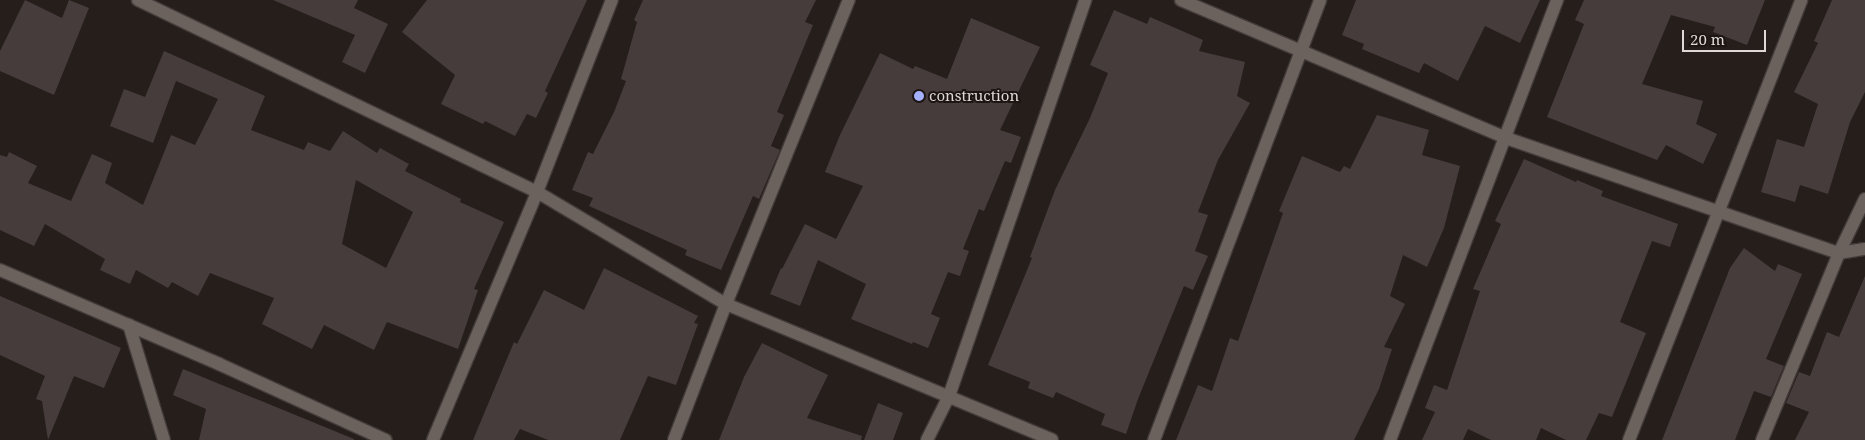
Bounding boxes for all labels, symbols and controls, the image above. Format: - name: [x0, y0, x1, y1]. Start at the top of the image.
- scale bar: [1685, 20, 1769, 52]
- text: 20 m: [1690, 29, 1725, 49]
- place label: construction: [929, 87, 1019, 105]
- marker: construction: [913, 90, 925, 102]

